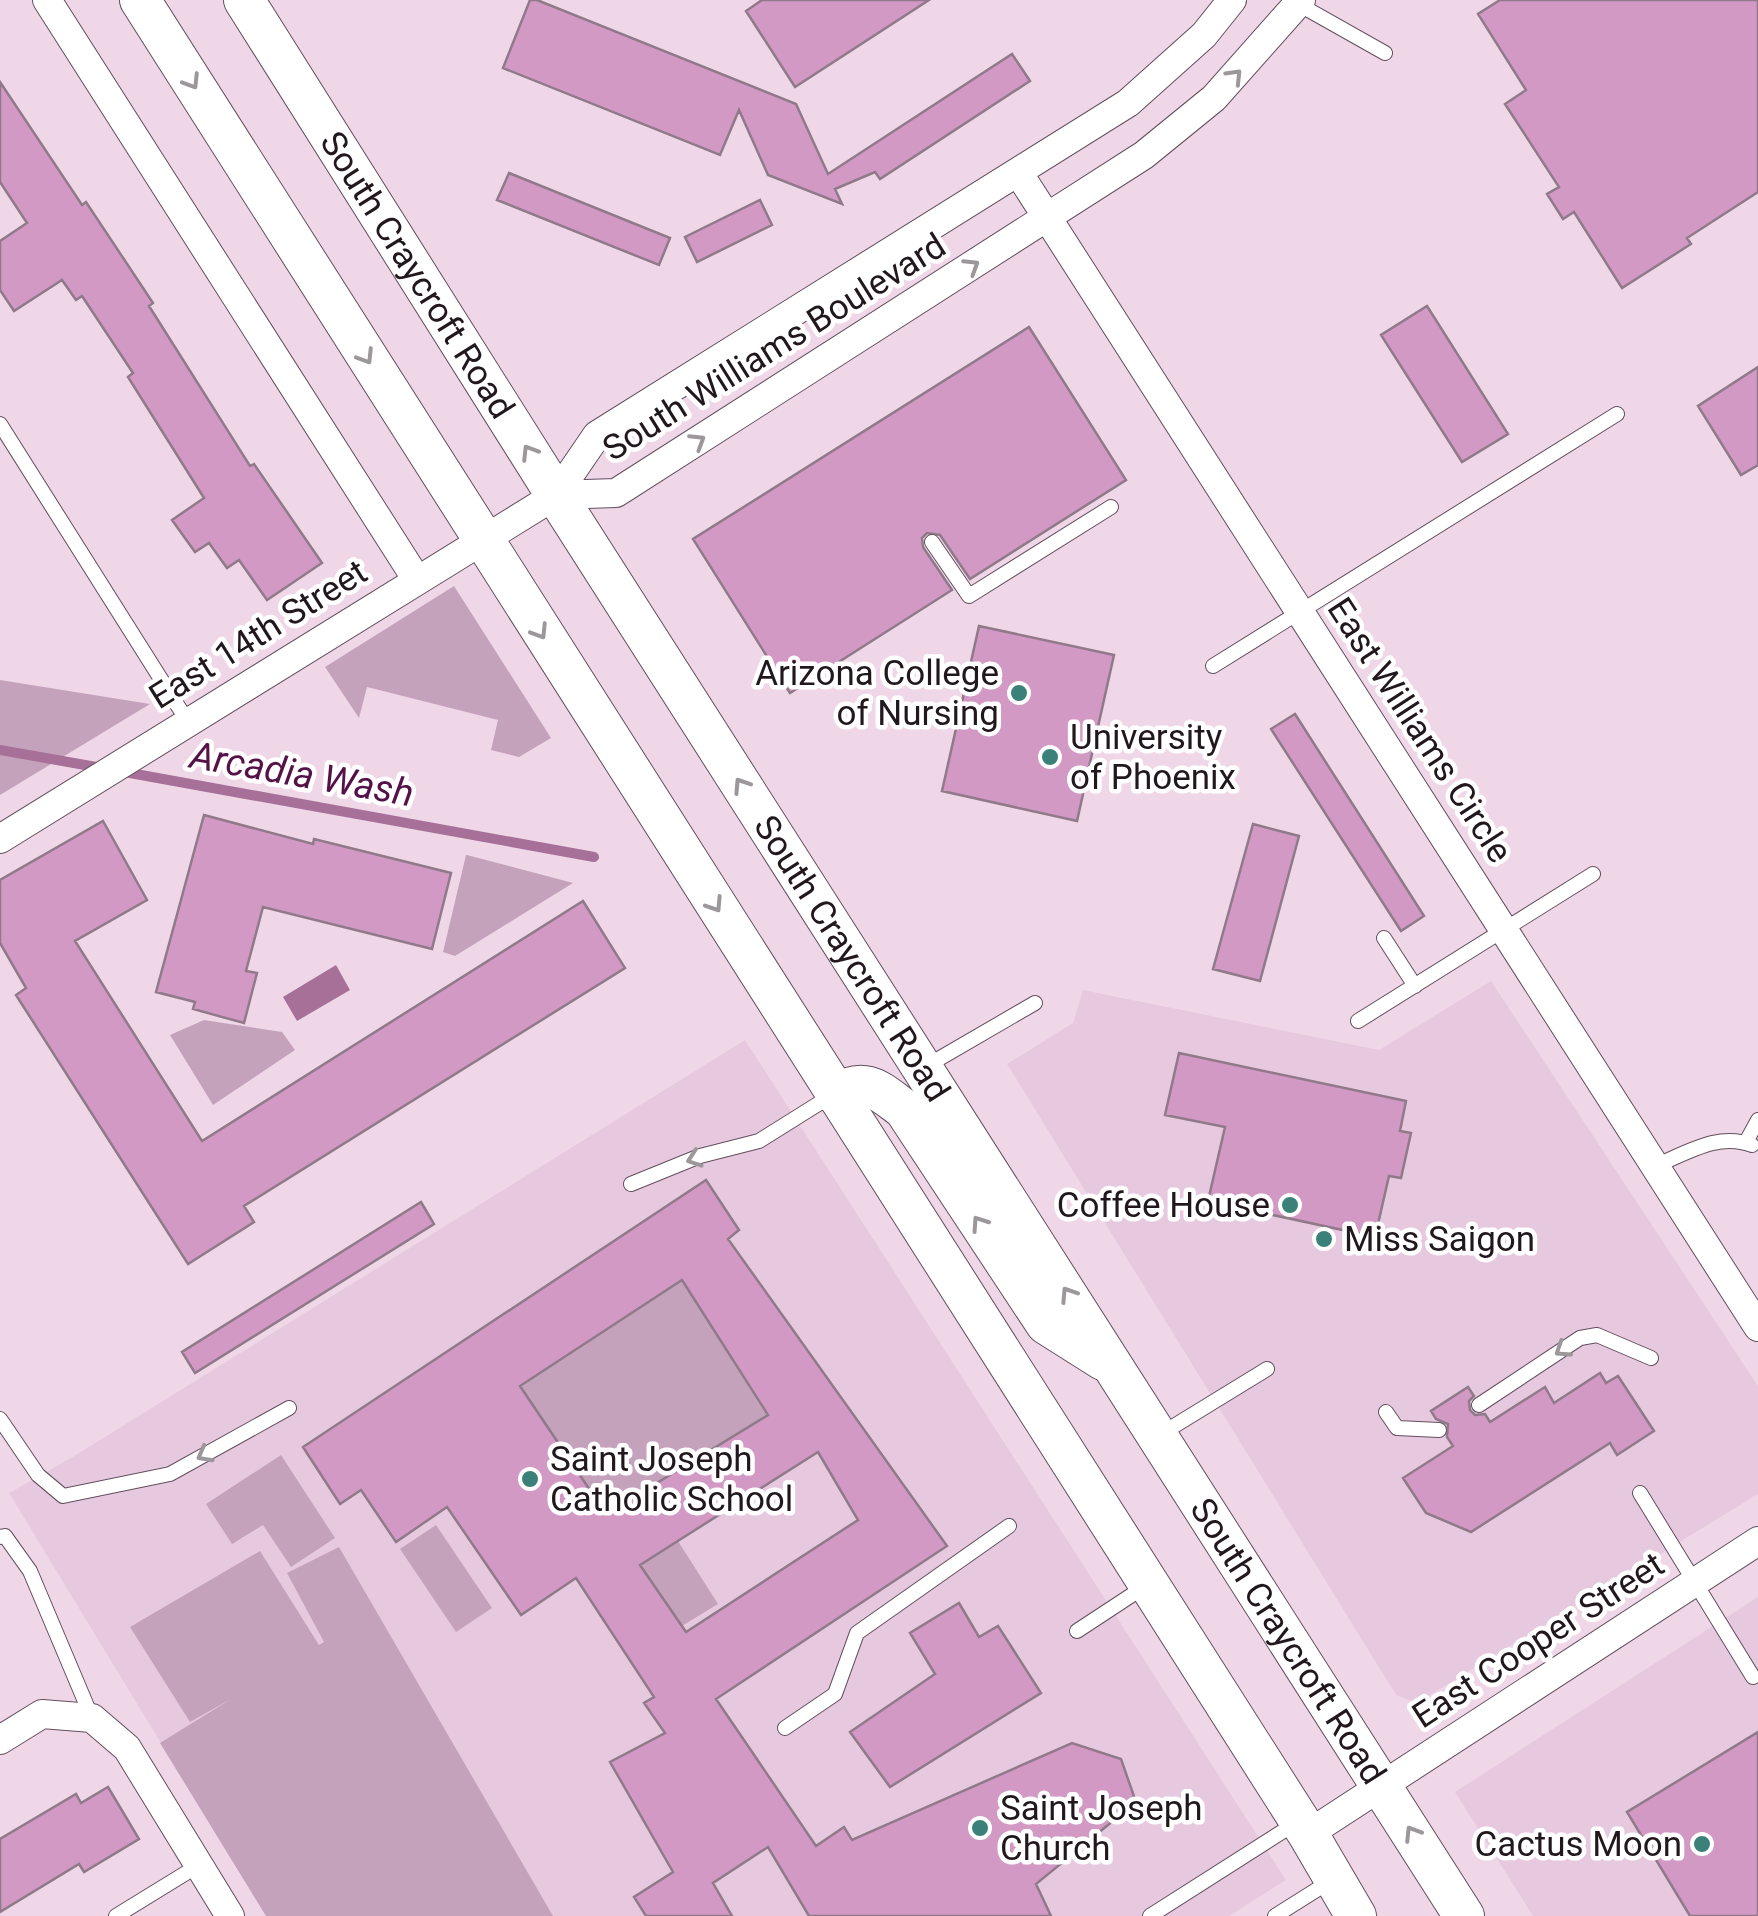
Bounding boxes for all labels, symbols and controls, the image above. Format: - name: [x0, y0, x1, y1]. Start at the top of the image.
- one-way arrow: [1223, 70, 1241, 88]
- one-way arrow: [180, 72, 199, 90]
- street label: South Craycroft Road: [311, 124, 522, 426]
- street label: South Williams Boulevard: [596, 225, 953, 470]
- one-way arrow: [961, 260, 979, 279]
- one-way arrow: [353, 346, 372, 364]
- one-way arrow: [687, 434, 705, 453]
- one-way arrow: [522, 444, 541, 462]
- street label: East 14th Street: [142, 551, 374, 718]
- street label: East Williams Circle: [1319, 590, 1520, 870]
- one-way arrow: [527, 621, 546, 639]
- place label: Arizona College of Nursing: [755, 653, 999, 734]
- marker: Arizona College of Nursing: [1008, 682, 1030, 704]
- place label: University of Phoenix: [1070, 717, 1236, 798]
- water label: Arcadia Wash: [185, 732, 417, 815]
- marker: University of Phoenix: [1039, 746, 1061, 768]
- one-way arrow: [734, 777, 753, 795]
- street label: South Craycroft Road: [745, 808, 958, 1109]
- one-way arrow: [702, 895, 721, 913]
- one-way arrow: [686, 1147, 703, 1168]
- place label: Coffee House: [1057, 1185, 1270, 1226]
- marker: Coffee House: [1279, 1194, 1301, 1216]
- one-way arrow: [973, 1216, 992, 1234]
- place label: Miss Saigon: [1344, 1219, 1535, 1260]
- marker: Miss Saigon: [1313, 1228, 1335, 1250]
- one-way arrow: [1061, 1287, 1080, 1305]
- one-way arrow: [1555, 1338, 1573, 1357]
- place label: Saint Joseph Catholic School: [550, 1439, 793, 1520]
- one-way arrow: [197, 1443, 215, 1463]
- marker: Saint Joseph Catholic School: [519, 1468, 541, 1490]
- street label: South Craycroft Road: [1181, 1491, 1394, 1792]
- street label: East Cooper Street: [1405, 1544, 1671, 1737]
- place label: Saint Joseph Church: [1000, 1788, 1203, 1869]
- marker: Saint Joseph Church: [969, 1817, 991, 1839]
- place label: Cactus Moon: [1475, 1824, 1682, 1865]
- one-way arrow: [1405, 1826, 1424, 1844]
- marker: Cactus Moon: [1691, 1833, 1713, 1855]

